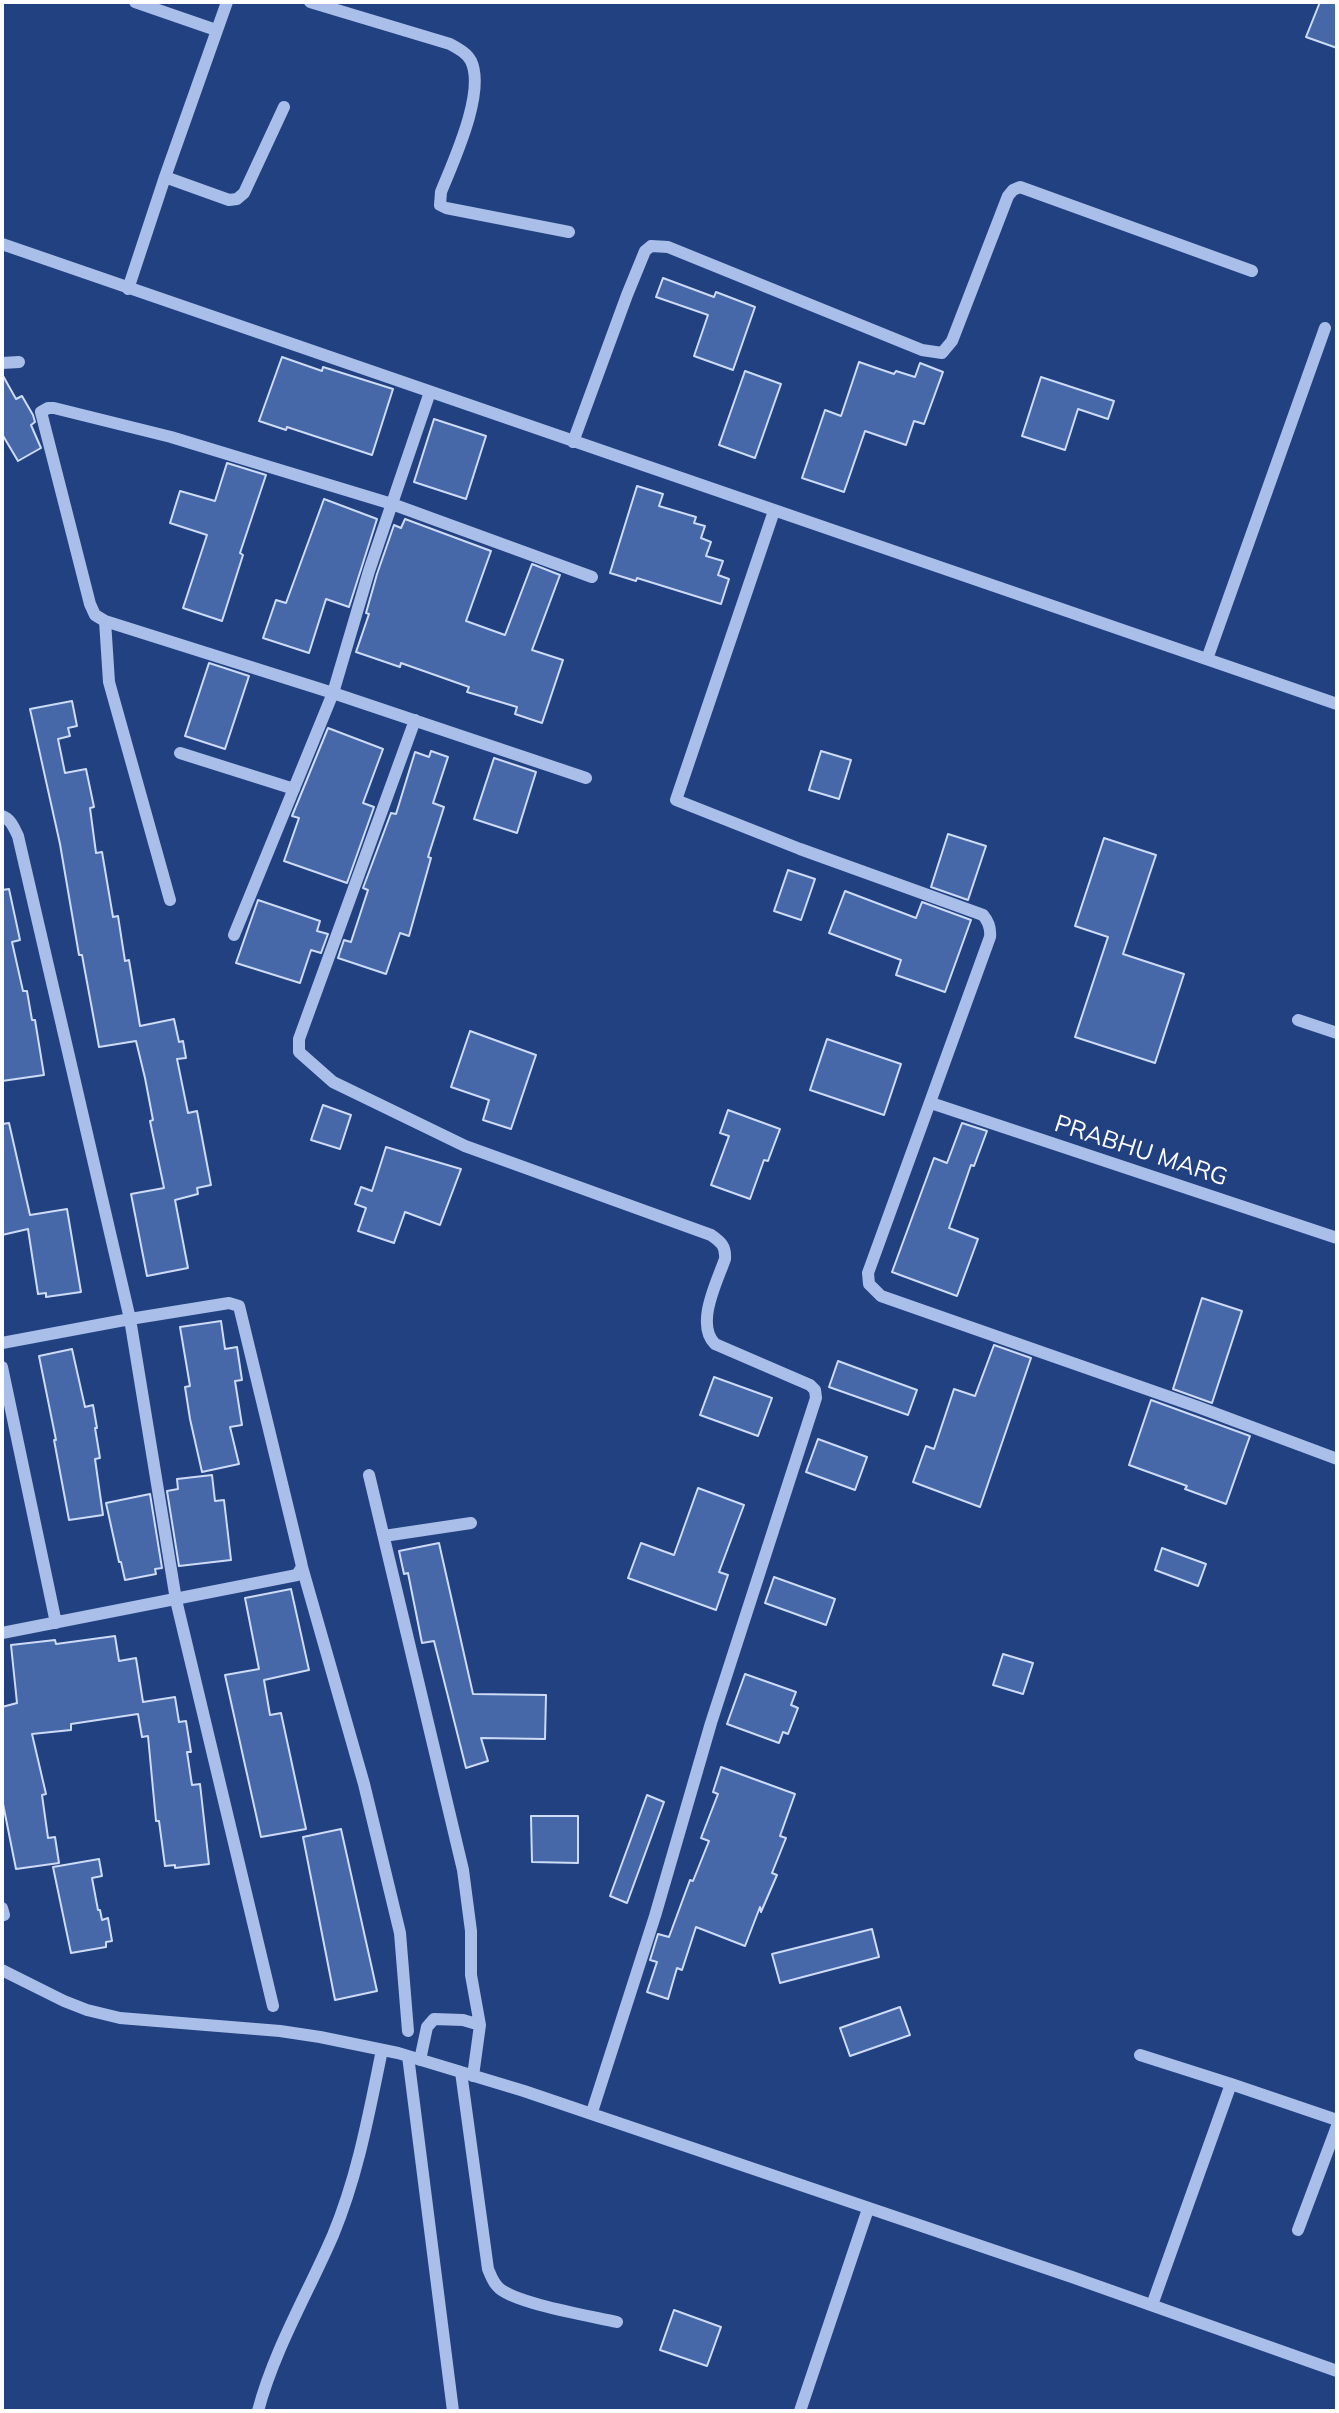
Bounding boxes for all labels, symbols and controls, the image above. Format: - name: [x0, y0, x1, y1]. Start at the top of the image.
- street label: PRABHU MARG: [1051, 1109, 1231, 1193]

